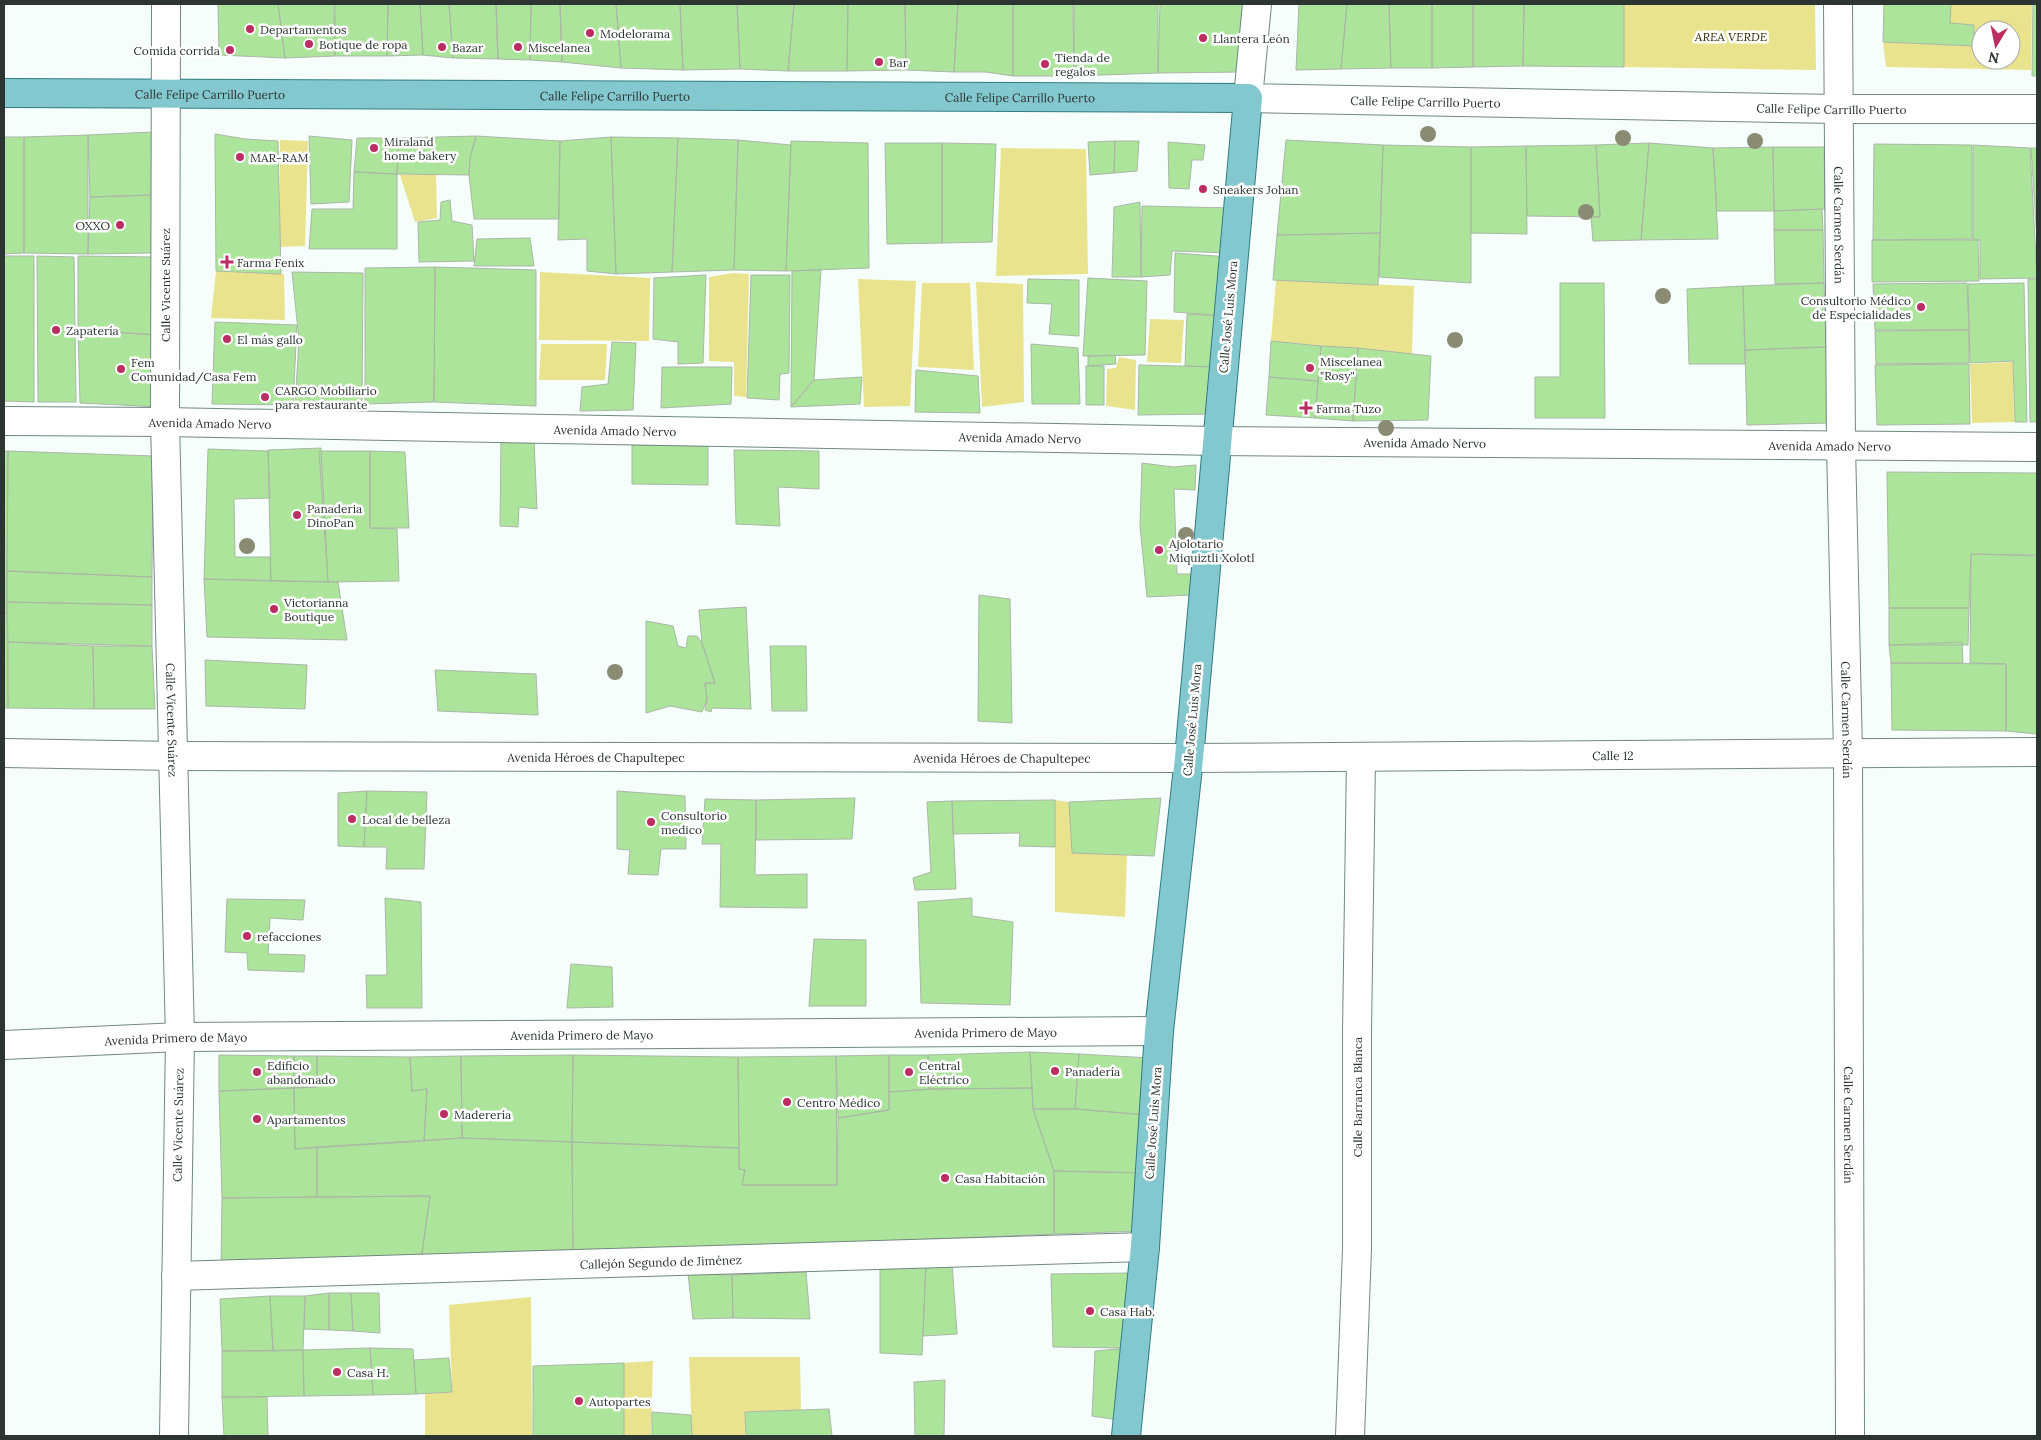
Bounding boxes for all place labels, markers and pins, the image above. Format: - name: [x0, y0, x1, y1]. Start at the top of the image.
- place label: Departamentos: [260, 22, 347, 37]
- marker: Departamentos: [244, 23, 256, 35]
- place label: Modelorama: [600, 26, 670, 41]
- marker: Modelorama: [584, 27, 596, 39]
- place label: Llantera León: [1213, 31, 1290, 46]
- marker: Llantera León: [1197, 32, 1209, 44]
- place label: Botique de ropa: [319, 37, 408, 52]
- marker: Botique de ropa: [303, 38, 315, 50]
- place label: Bazar: [452, 40, 484, 55]
- place label: Miscelanea: [528, 40, 590, 55]
- marker: Bazar: [436, 41, 448, 53]
- marker: Miscelanea: [512, 41, 524, 53]
- place label: Comida corrida: [133, 43, 220, 58]
- marker: Comida corrida: [224, 44, 236, 56]
- place label: Tienda de regalos: [1055, 50, 1111, 79]
- place label: Bar: [889, 55, 909, 70]
- marker: Bar: [873, 56, 885, 68]
- marker: Tienda de regalos: [1039, 58, 1051, 70]
- place label: Miraland home bakery: [384, 134, 457, 163]
- marker: Miraland home bakery: [368, 142, 380, 154]
- place label: MAR-RAM: [250, 150, 308, 165]
- marker: MAR-RAM: [234, 151, 246, 163]
- place label: Sneakers Johan: [1213, 182, 1299, 197]
- marker: Sneakers Johan: [1197, 183, 1209, 195]
- place label: OXXO: [75, 218, 110, 233]
- marker: OXXO: [114, 219, 126, 231]
- place label: Farma Fenix: [237, 255, 305, 270]
- marker: Farma Fenix: [221, 256, 233, 268]
- place label: Consultorio Médico de Especialidades: [1801, 293, 1911, 322]
- marker: Consultorio Médico de Especialidades: [1915, 301, 1927, 313]
- place label: Zapatería: [66, 323, 119, 338]
- marker: Zapatería: [50, 324, 62, 336]
- place label: El más gallo: [237, 332, 303, 347]
- marker: El más gallo: [221, 333, 233, 345]
- place label: Miscelanea "Rosy": [1320, 354, 1382, 383]
- place label: Fem Comunidad/Casa Fem: [131, 355, 257, 385]
- marker: Miscelanea "Rosy": [1304, 362, 1316, 374]
- marker: Fem Comunidad/Casa Fem: [115, 363, 127, 375]
- place label: CARGO Mobiliario para restaurante: [275, 383, 377, 412]
- marker: CARGO Mobiliario para restaurante: [259, 391, 271, 403]
- place label: Farma Tuzo: [1316, 401, 1381, 416]
- marker: Farma Tuzo: [1300, 402, 1312, 414]
- place label: Panaderia DinoPan: [307, 501, 362, 530]
- marker: Panaderia DinoPan: [291, 509, 303, 521]
- place label: Ajolotario Miquiztli Xolotl: [1168, 536, 1254, 565]
- marker: Ajolotario Miquiztli Xolotl: [1153, 544, 1165, 556]
- place label: Victorianna Boutique: [283, 595, 349, 624]
- marker: Victorianna Boutique: [268, 603, 280, 615]
- place label: Consultorio medico: [661, 808, 727, 837]
- place label: Local de belleza: [362, 812, 451, 827]
- marker: Local de belleza: [346, 813, 358, 825]
- marker: Consultorio medico: [645, 816, 657, 828]
- place label: refacciones: [257, 929, 322, 944]
- marker: refacciones: [241, 930, 253, 942]
- place label: Edificio abandonado: [267, 1058, 336, 1087]
- place label: Central Eléctrico: [919, 1058, 969, 1087]
- place label: Panadería: [1065, 1064, 1120, 1079]
- marker: Panadería: [1049, 1065, 1061, 1077]
- marker: Edificio abandonado: [251, 1066, 263, 1078]
- marker: Central Eléctrico: [903, 1066, 915, 1078]
- place label: Centro Médico: [797, 1095, 880, 1110]
- marker: Centro Médico: [781, 1096, 793, 1108]
- place label: Maderería: [454, 1107, 511, 1122]
- marker: Maderería: [438, 1108, 450, 1120]
- place label: Apartamentos: [266, 1112, 346, 1127]
- marker: Apartamentos: [251, 1113, 263, 1125]
- place label: Casa Habitación: [955, 1171, 1045, 1186]
- marker: Casa Habitación: [939, 1172, 951, 1184]
- place label: Casa Hab.: [1100, 1304, 1155, 1319]
- marker: Casa Hab.: [1084, 1305, 1096, 1317]
- place label: Casa H.: [347, 1365, 389, 1380]
- marker: Casa H.: [331, 1366, 343, 1378]
- place label: Autopartes: [588, 1394, 651, 1409]
- marker: Autopartes: [573, 1395, 585, 1407]

